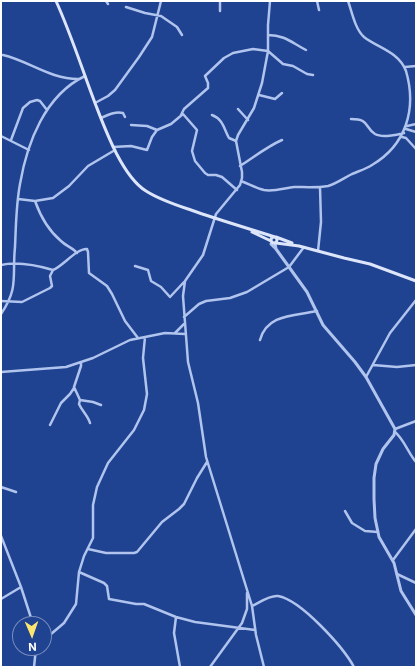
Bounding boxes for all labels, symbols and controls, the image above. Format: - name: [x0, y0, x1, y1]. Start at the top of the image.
- north arrow: [12, 616, 52, 656]
- text: N: [28, 640, 37, 654]

